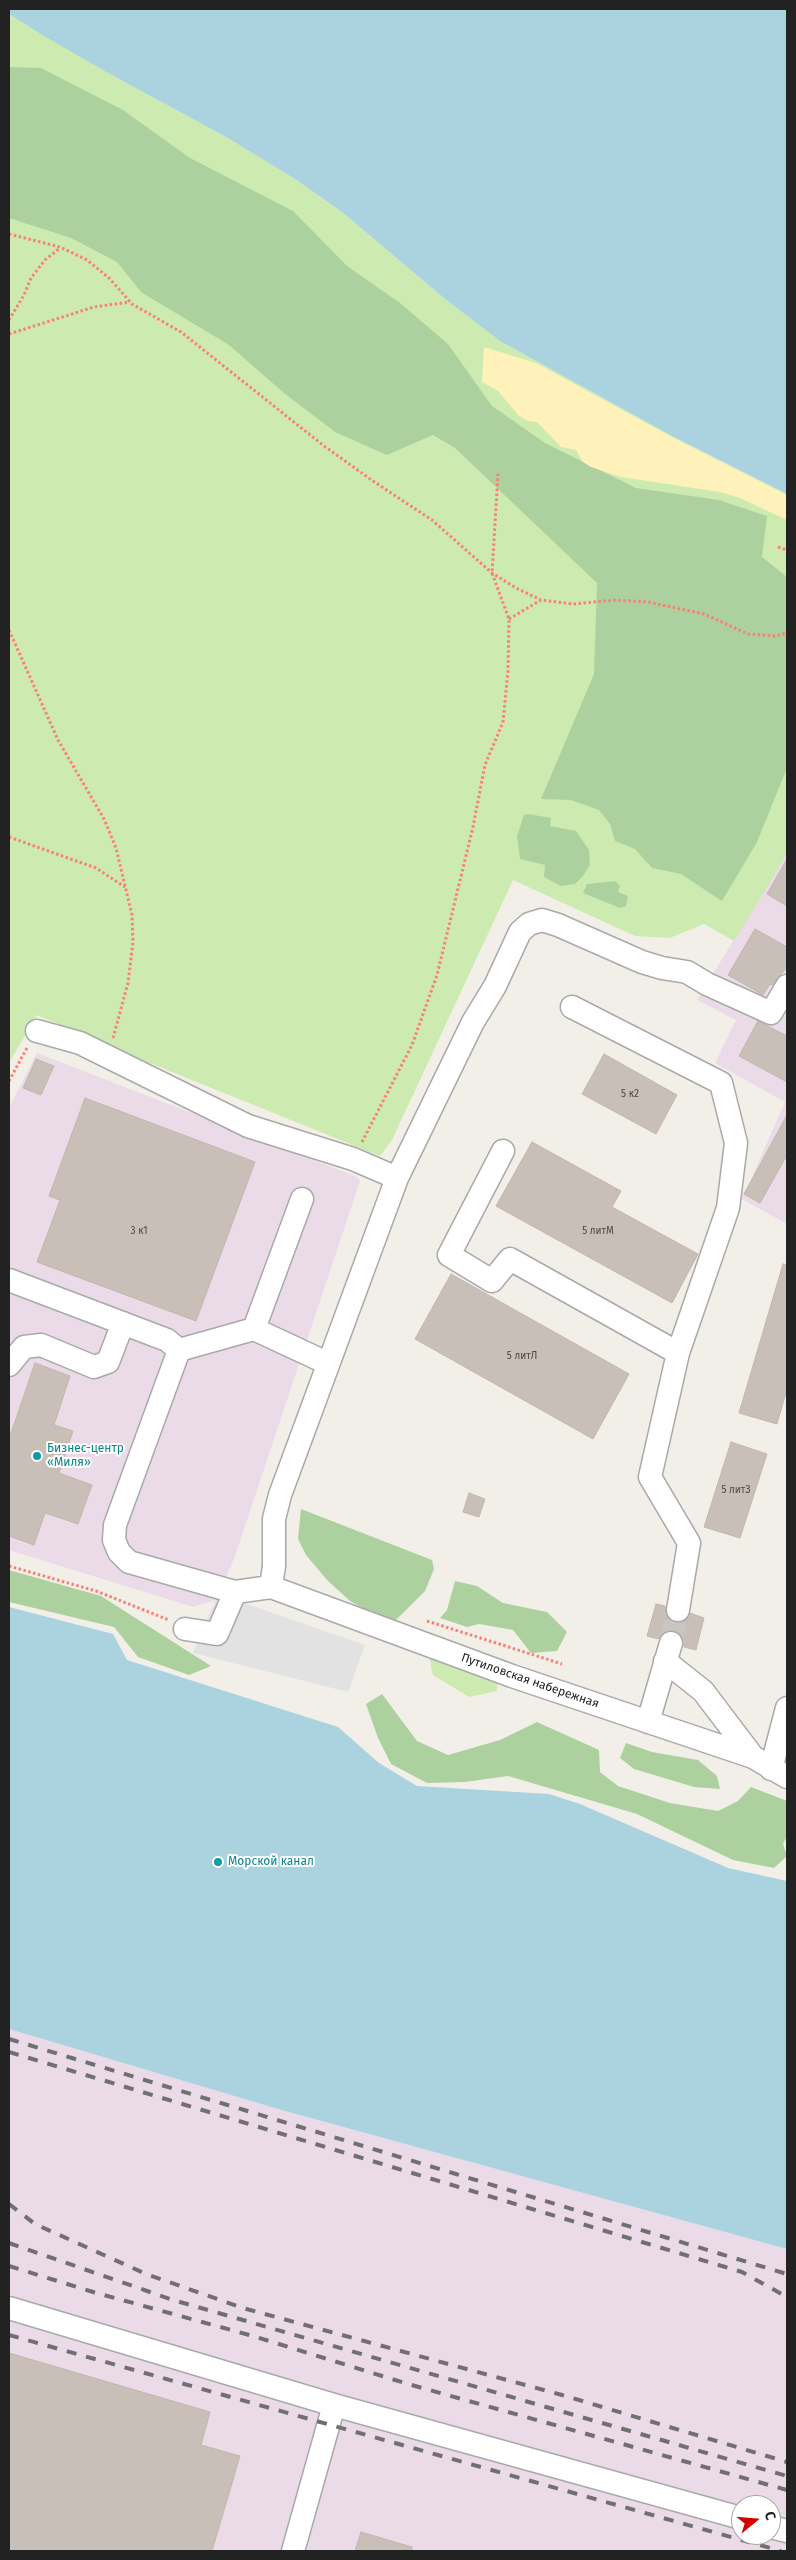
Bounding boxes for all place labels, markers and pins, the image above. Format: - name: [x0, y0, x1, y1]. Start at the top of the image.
- place label: Бизнес-центр «Миля»: [47, 1442, 124, 1470]
- marker: Бизнес-центр «Миля»: [31, 1450, 43, 1462]
- place label: Морской канал: [228, 1855, 314, 1869]
- marker: Морской канал: [212, 1856, 224, 1868]

